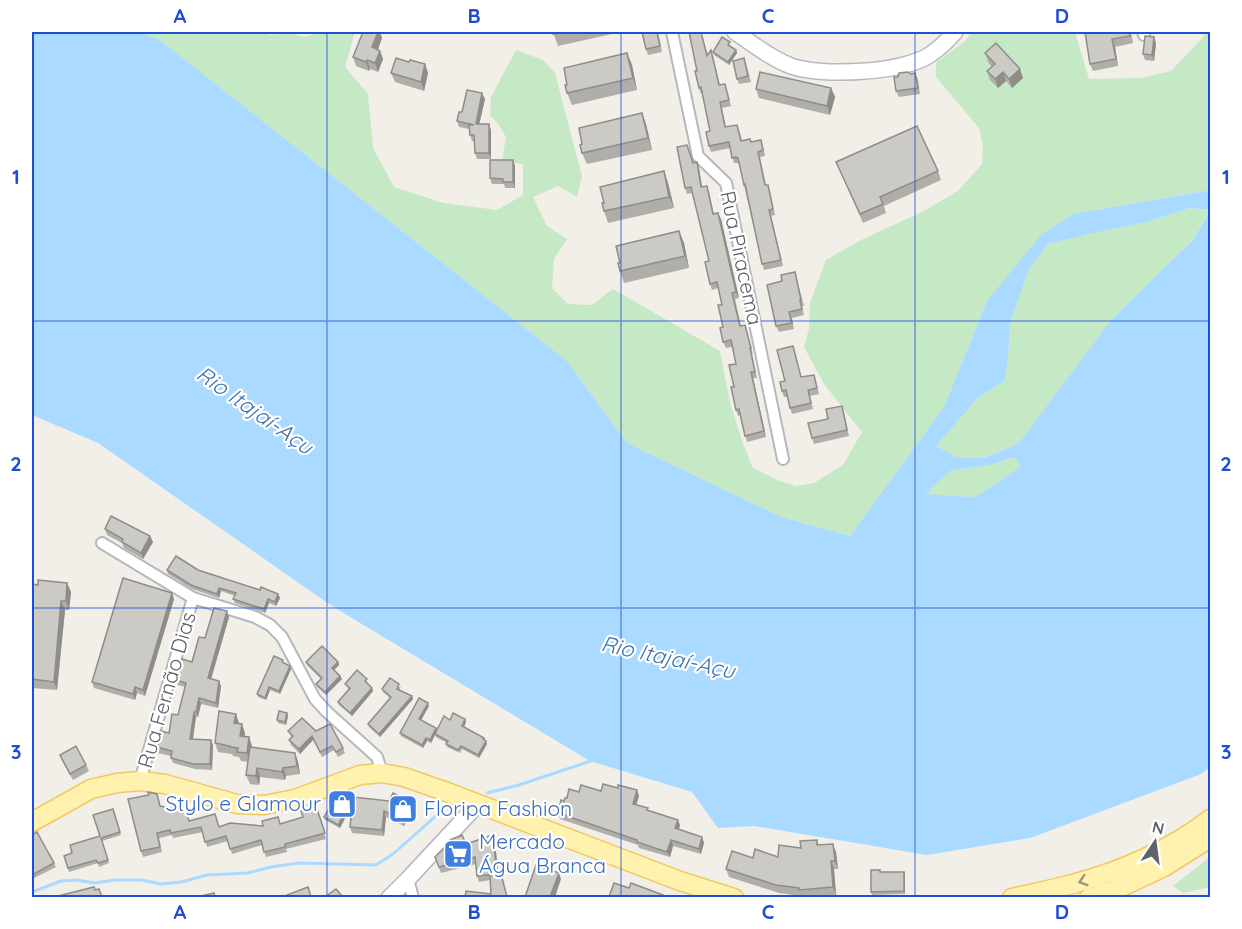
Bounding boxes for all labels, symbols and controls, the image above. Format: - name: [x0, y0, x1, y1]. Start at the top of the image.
- text: A: [174, 3, 187, 28]
- text: B: [467, 3, 481, 28]
- text: C: [762, 3, 775, 28]
- text: D: [1055, 3, 1069, 28]
- text: 1: [12, 164, 20, 189]
- text: 1: [1222, 164, 1230, 189]
- street label: Rua Piracema: [715, 188, 769, 327]
- water label: Rio Itajaí-Açu: [191, 360, 320, 461]
- text: 2: [10, 451, 22, 476]
- text: 2: [1220, 451, 1232, 476]
- street label: Rua Fernão Dias: [131, 609, 201, 771]
- water label: Rio Itajaí-Açu: [599, 629, 739, 685]
- text: 3: [11, 739, 21, 764]
- text: 3: [1221, 739, 1231, 764]
- shop icon: Stylo e Glamour: [326, 788, 358, 820]
- place label: Stylo e Glamour: [165, 790, 321, 816]
- shop icon: Floripa Fashion: [387, 793, 419, 825]
- place label: Floripa Fashion: [424, 795, 572, 821]
- north arrow: [1125, 812, 1185, 872]
- text: N: [1150, 816, 1166, 838]
- place label: Mercado Água Branca: [479, 828, 606, 878]
- supermarket icon: Mercado Água Branca: [442, 838, 474, 870]
- one-way arrow: [1078, 874, 1089, 886]
- text: A: [174, 899, 187, 924]
- text: B: [467, 899, 481, 924]
- text: C: [762, 899, 775, 924]
- text: D: [1055, 899, 1069, 924]

